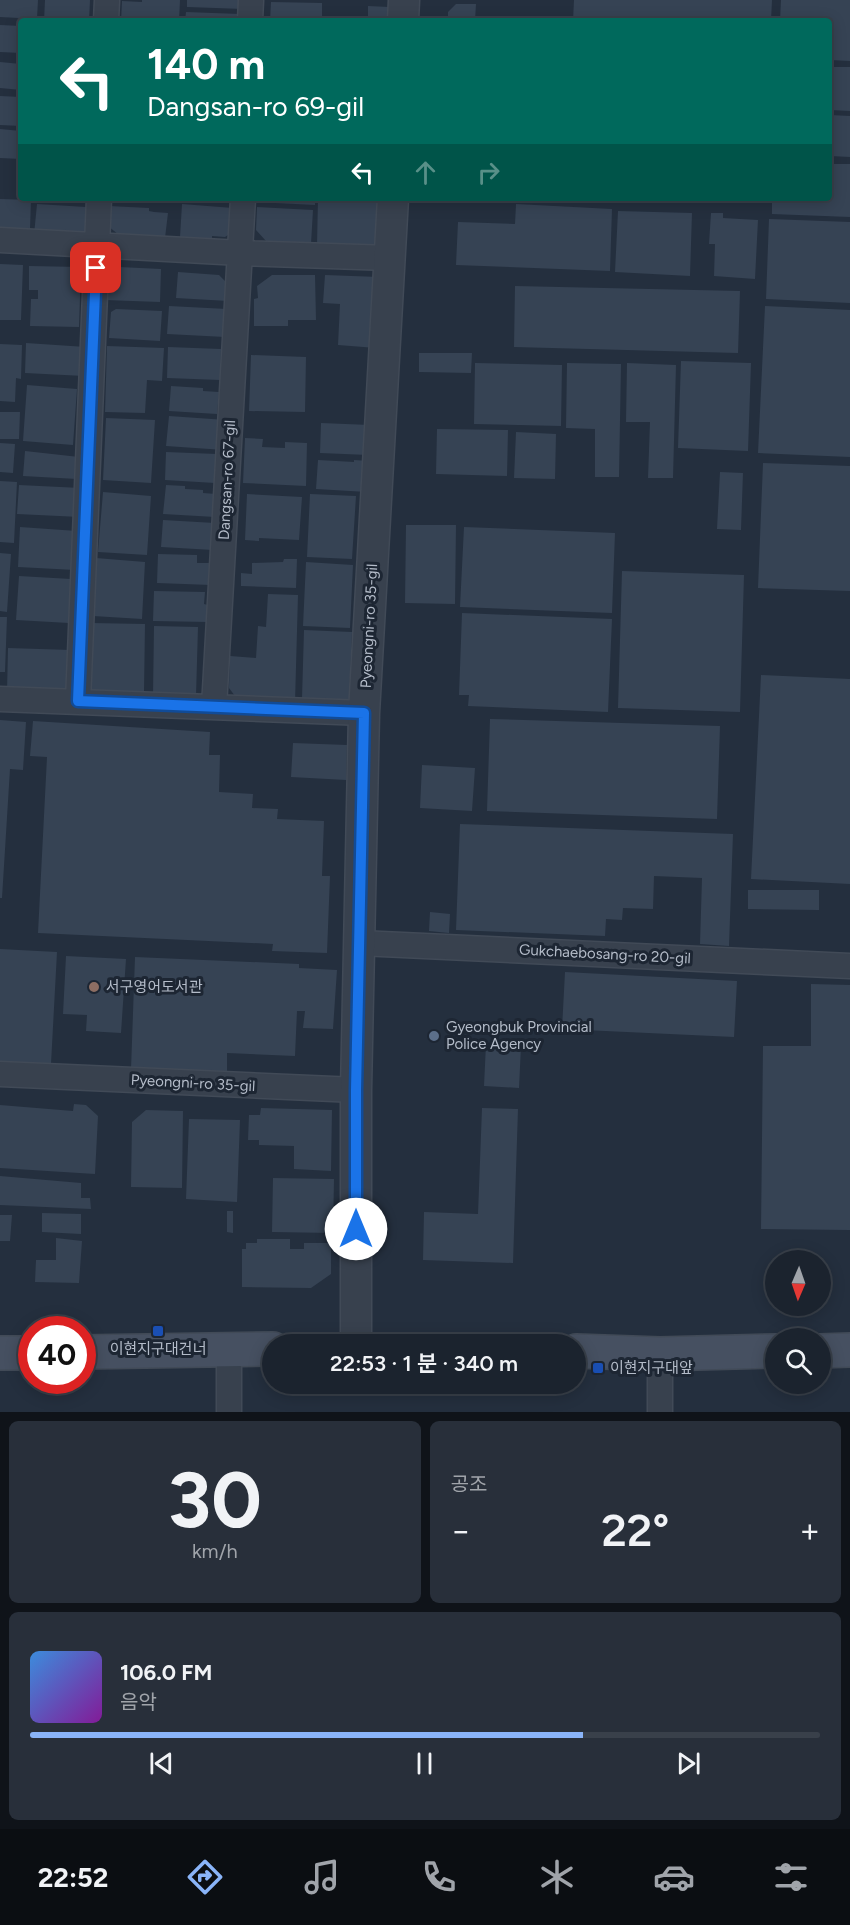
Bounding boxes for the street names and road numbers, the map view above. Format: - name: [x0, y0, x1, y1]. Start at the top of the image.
- street label: Dangsan-ro 67-gil: [215, 419, 239, 541]
- street label: Pyeongni-ro 35-gil: [357, 563, 381, 689]
- street label: Gukchaebosang-ro 20-gil: [519, 941, 691, 967]
- street label: Pyeongni-ro 35-gil: [130, 1071, 256, 1095]

